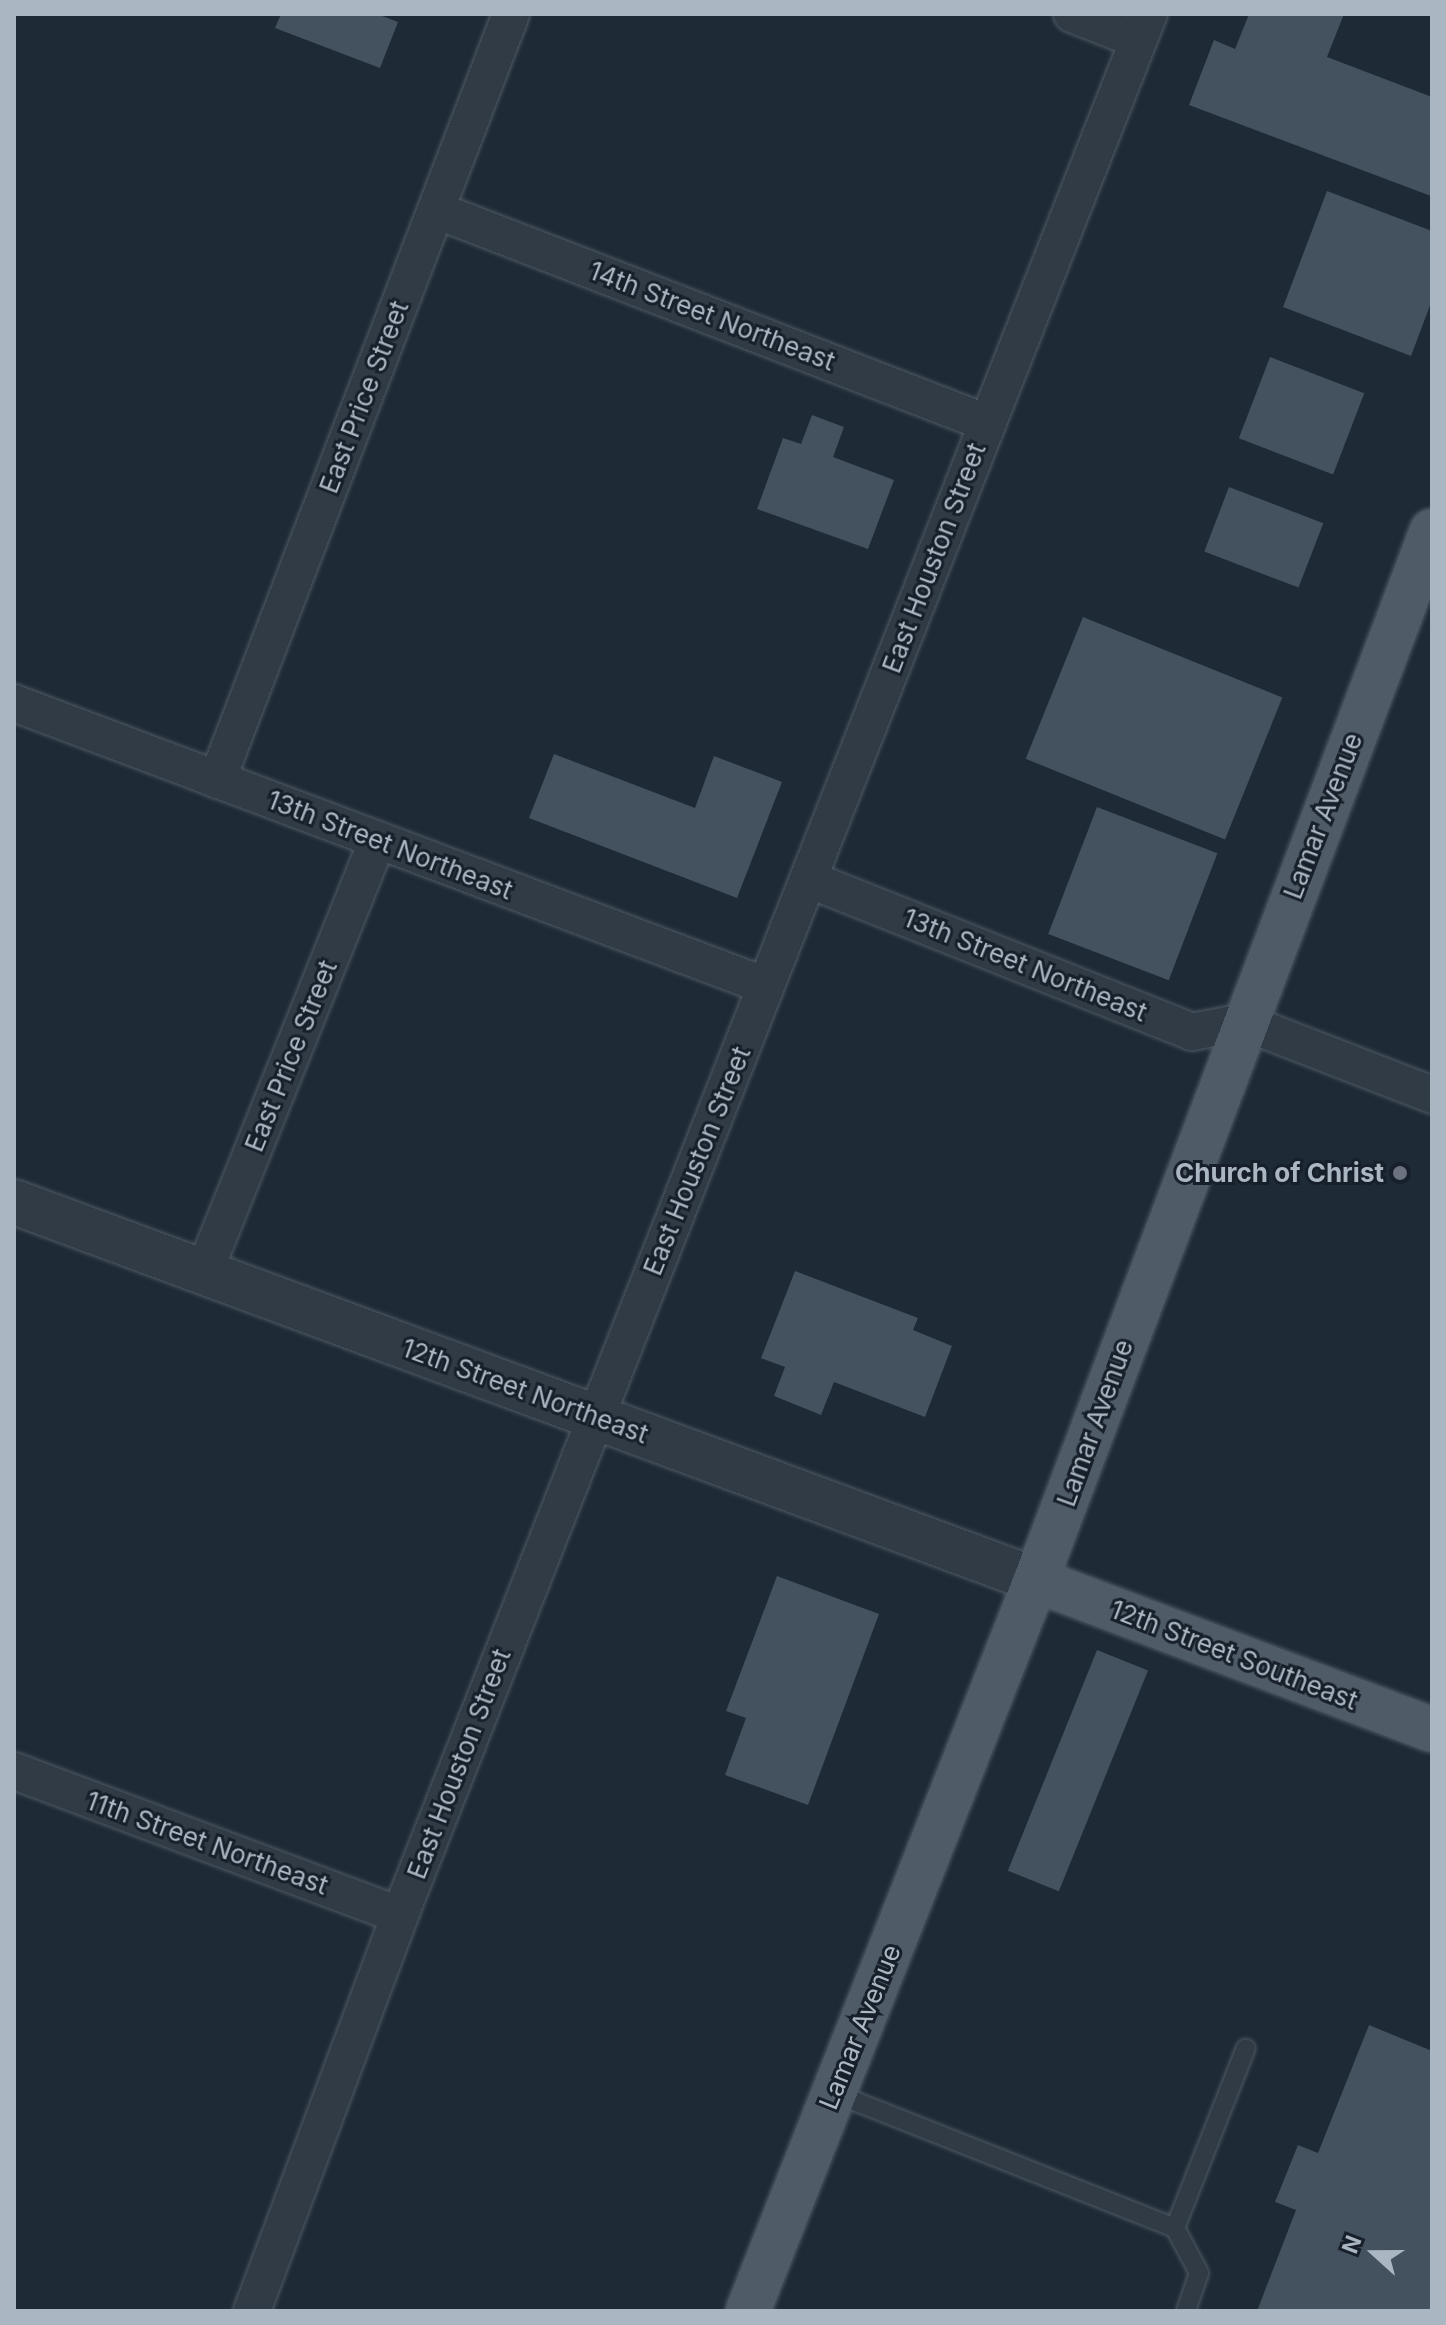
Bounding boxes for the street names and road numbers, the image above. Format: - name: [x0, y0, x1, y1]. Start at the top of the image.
- street label: 14th Street Northeast: [585, 255, 839, 377]
- street label: East Price Street: [313, 296, 415, 498]
- street label: East Houston Street: [876, 439, 992, 677]
- street label: Lamar Avenue: [1277, 729, 1369, 903]
- street label: 13th Street Northeast: [263, 784, 517, 906]
- street label: 13th Street Northeast: [899, 902, 1151, 1028]
- street label: East Price Street: [238, 956, 344, 1156]
- street label: East Houston Street: [637, 1042, 757, 1280]
- street label: 12th Street Northeast: [398, 1332, 652, 1450]
- street label: Lamar Avenue: [1050, 1335, 1140, 1511]
- street label: 12th Street Southeast: [1106, 1593, 1362, 1717]
- street label: East Houston Street: [401, 1645, 517, 1883]
- street label: 11th Street Northeast: [82, 1785, 332, 1901]
- street label: Lamar Avenue: [813, 1940, 907, 2114]

